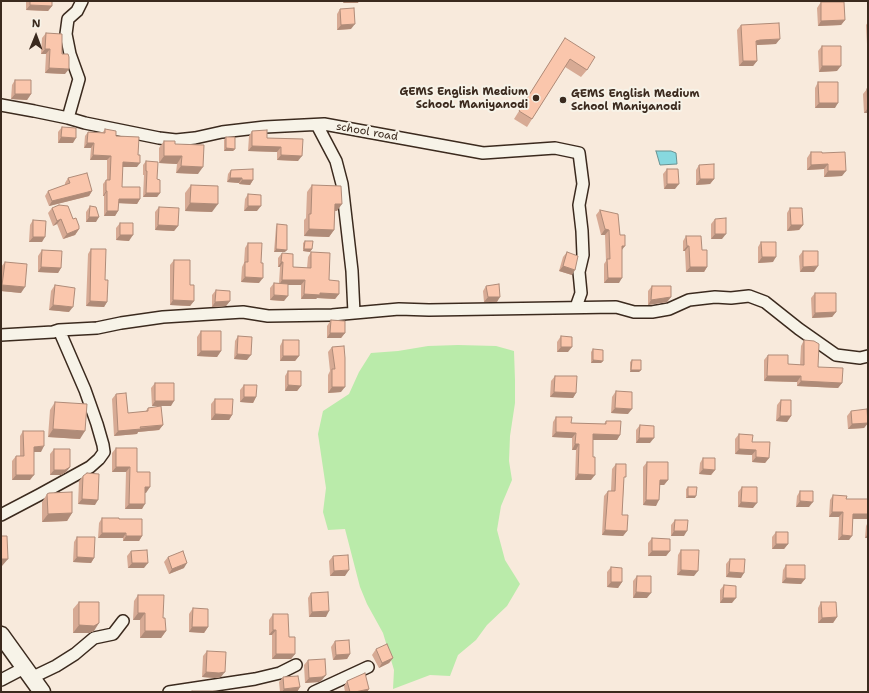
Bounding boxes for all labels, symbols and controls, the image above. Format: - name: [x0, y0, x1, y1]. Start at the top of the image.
- north arrow: [16, 16, 56, 56]
- text: N: [32, 16, 41, 31]
- place label: GEMS English Medium SchooL Maniyanodi: [400, 85, 528, 111]
- place label: GEMS English Medium School Maniyanodi: [571, 87, 699, 113]
- marker: GEMS English Medium SchooL Maniyanodi: [531, 93, 541, 103]
- marker: GEMS English Medium School Maniyanodi: [558, 95, 568, 105]
- street label: school road: [335, 120, 399, 144]

